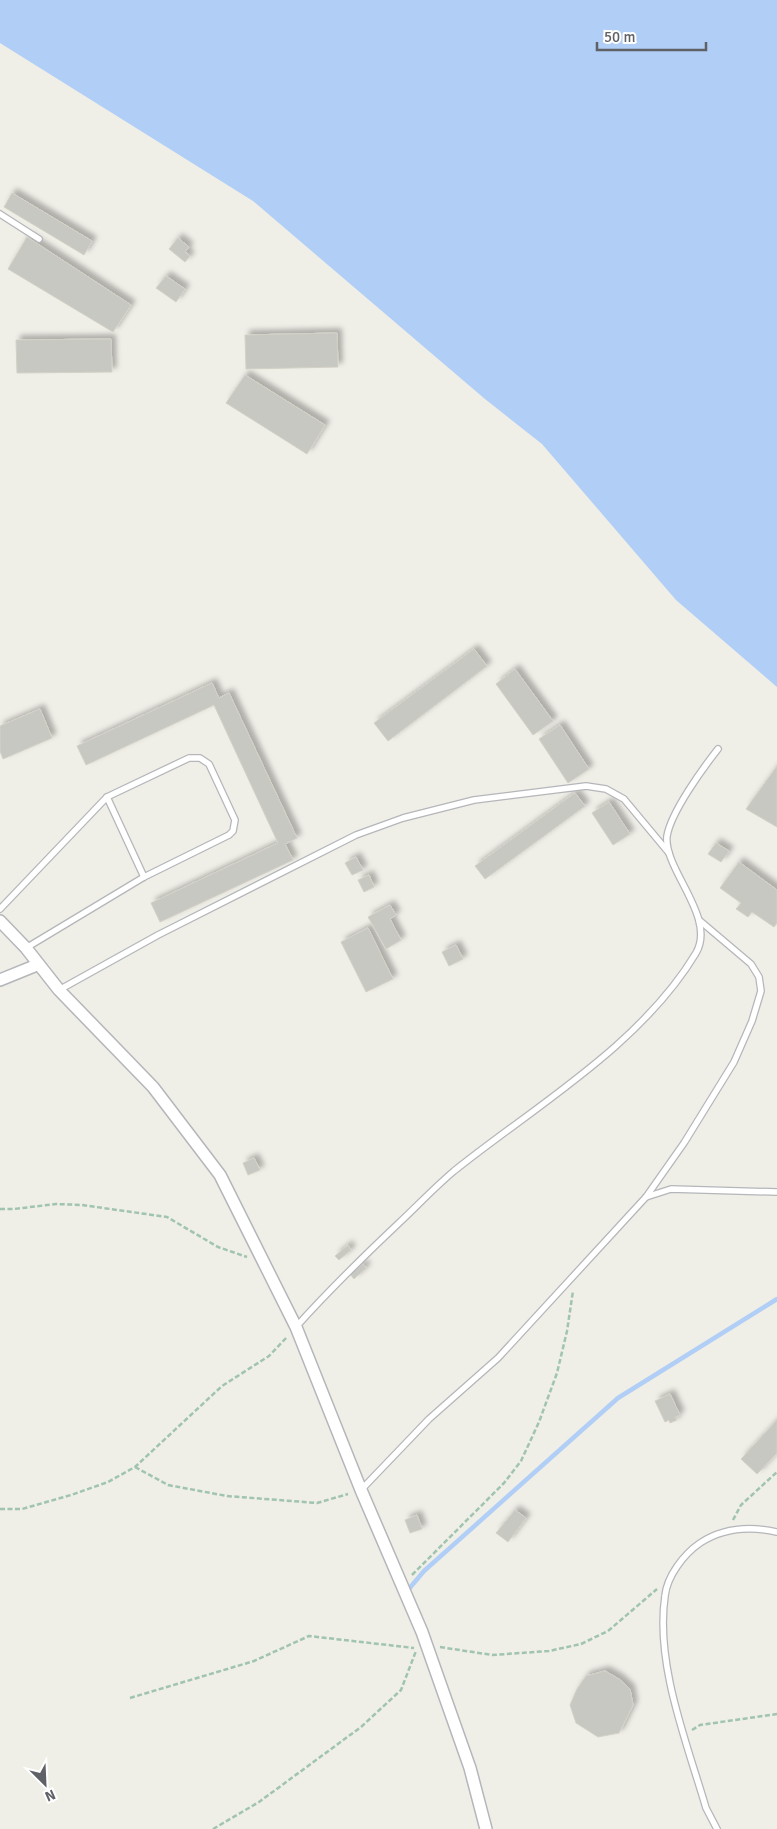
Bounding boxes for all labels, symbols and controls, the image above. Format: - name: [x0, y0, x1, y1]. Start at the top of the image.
- scale bar: [597, 20, 706, 52]
- text: 50 m: [604, 28, 635, 46]
- north arrow: [20, 1759, 70, 1809]
- text: N: [42, 1786, 58, 1805]

